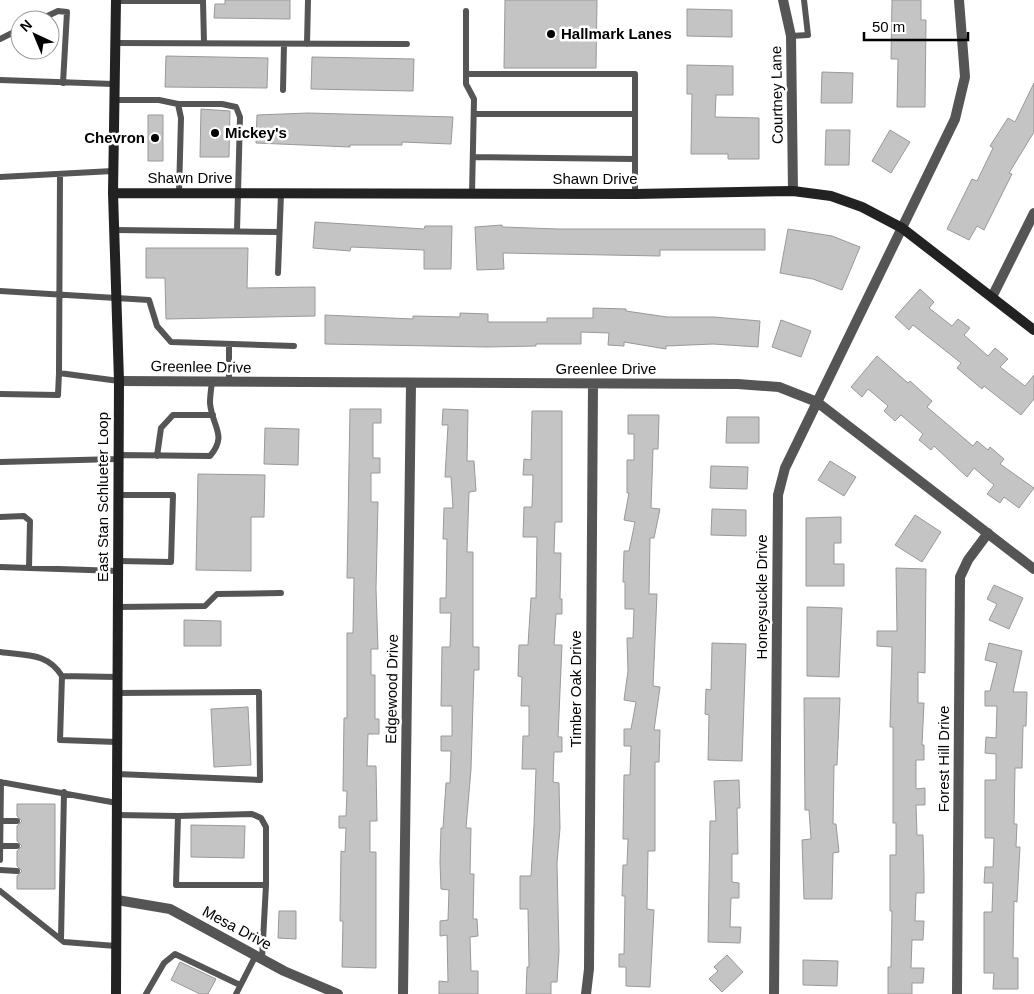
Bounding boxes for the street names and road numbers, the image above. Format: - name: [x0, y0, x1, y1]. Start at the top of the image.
- street label: Courtney Lane: [767, 46, 786, 144]
- street label: Shawn Drive: [147, 169, 233, 186]
- street label: Shawn Drive: [552, 170, 638, 187]
- street label: Greenlee Drive: [150, 357, 252, 376]
- street label: Greenlee Drive: [556, 360, 656, 377]
- street label: East Stan Schlueter Loop: [94, 412, 111, 582]
- street label: Honeysuckle Drive: [753, 534, 770, 660]
- street label: Timber Oak Drive: [567, 631, 584, 747]
- street label: Edgewood Drive: [382, 634, 401, 744]
- street label: Forest Hill Drive: [935, 706, 952, 812]
- street label: Mesa Drive: [200, 902, 275, 953]

